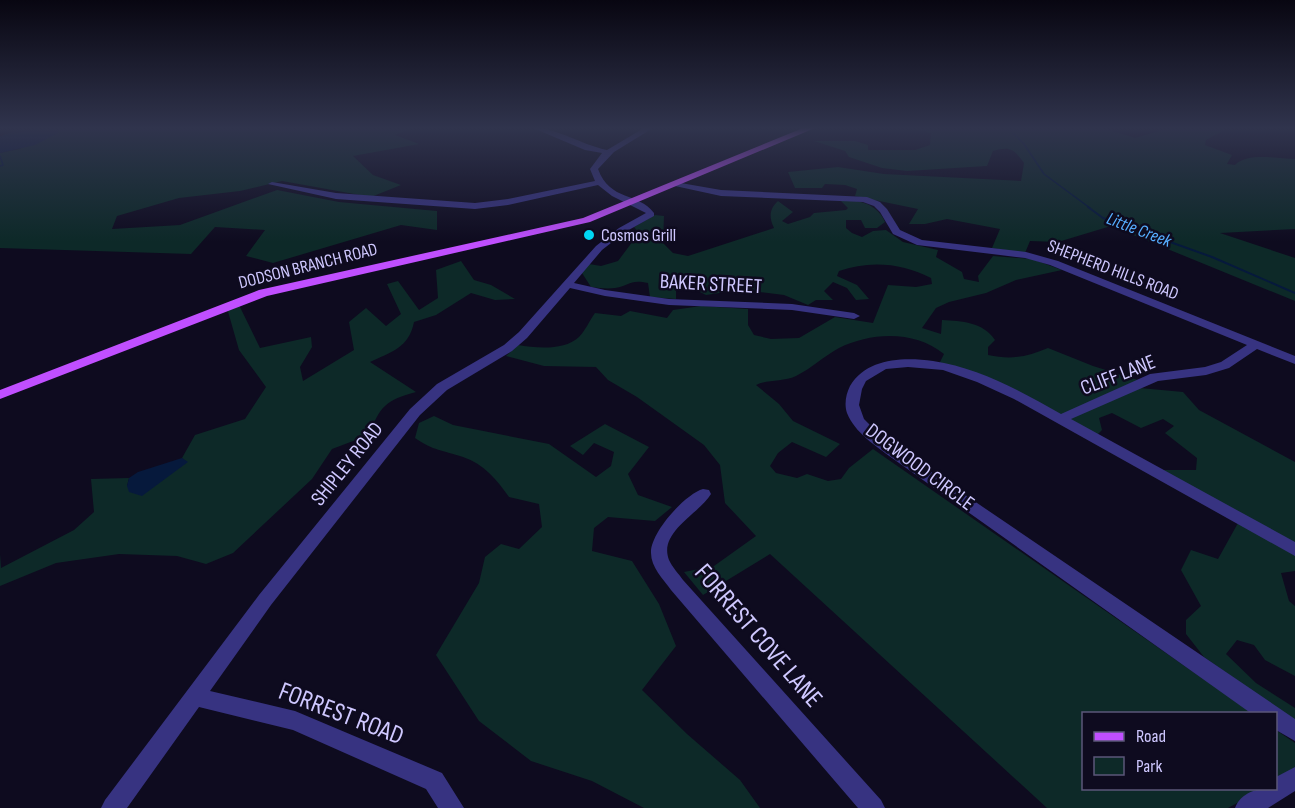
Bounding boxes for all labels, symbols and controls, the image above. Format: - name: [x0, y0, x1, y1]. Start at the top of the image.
- water label: Little Creek: [1104, 208, 1176, 252]
- place label: Cosmos Grill: [601, 225, 676, 246]
- marker: Cosmos Grill: [582, 228, 596, 242]
- street label: SHEPHERD HILLS ROAD: [1045, 235, 1181, 305]
- street label: DODSON BRANCH ROAD: [236, 239, 380, 293]
- street label: BAKER STREET: [659, 269, 763, 299]
- street label: CLIFF LANE: [1077, 349, 1159, 401]
- street label: SHIPLEY ROAD: [306, 417, 388, 511]
- street label: DOGWOOD CIRCLE: [861, 418, 979, 516]
- street label: FORREST COVE LANE: [687, 558, 829, 714]
- street label: FORREST ROAD: [274, 676, 408, 752]
- legend: [1082, 712, 1277, 790]
- text: Road: [1136, 726, 1166, 747]
- text: Park: [1136, 756, 1162, 777]

